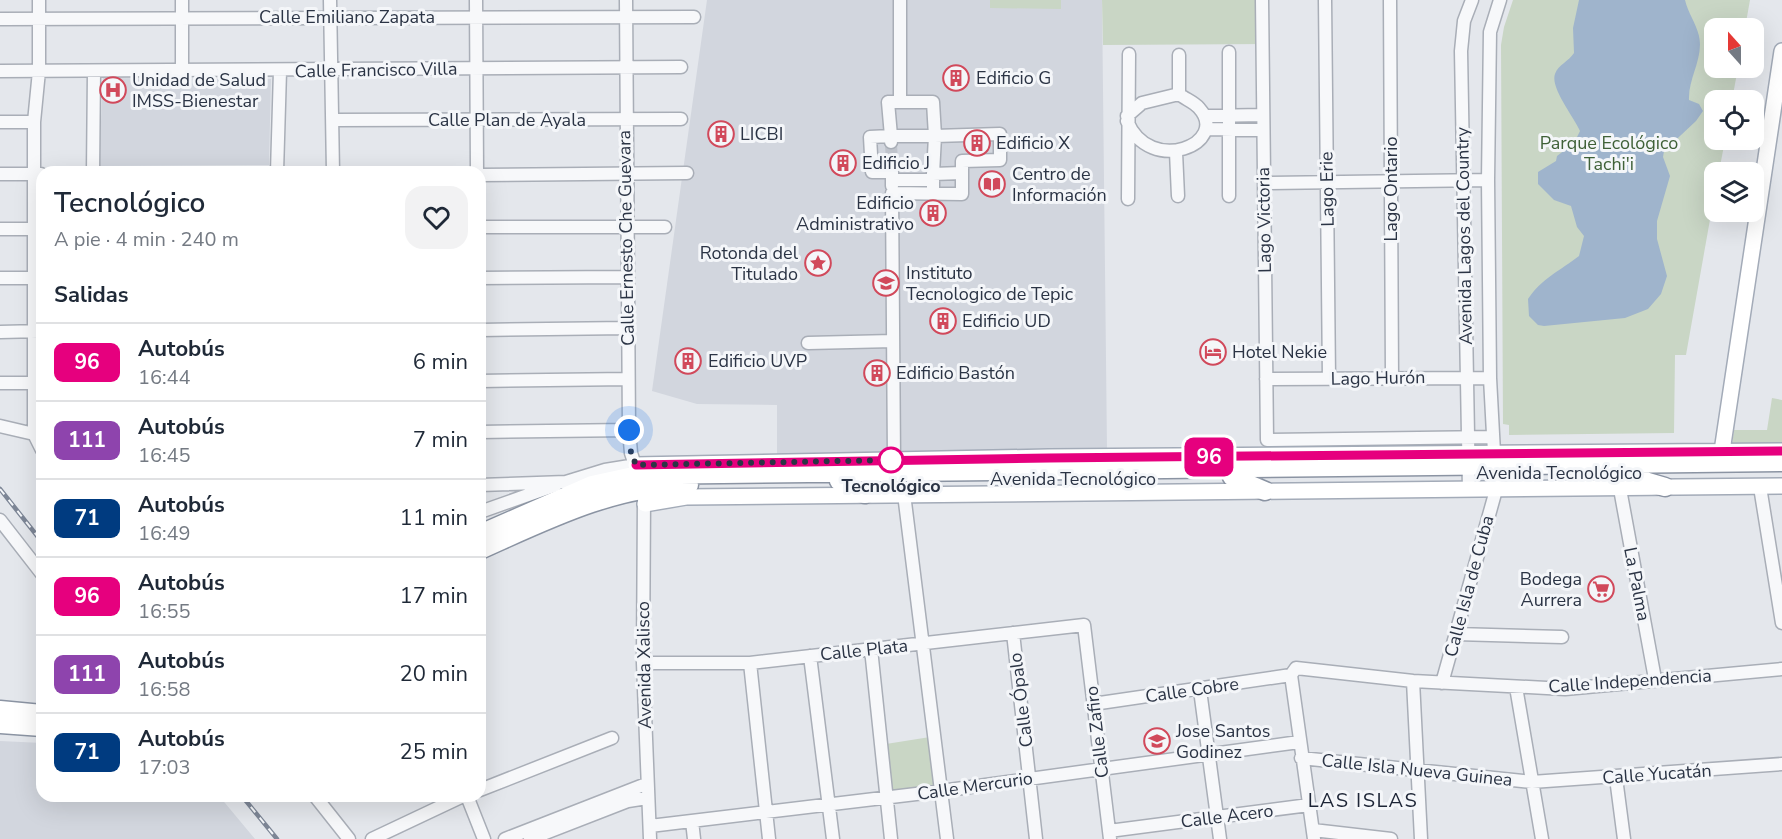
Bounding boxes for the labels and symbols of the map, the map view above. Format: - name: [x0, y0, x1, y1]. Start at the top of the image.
- street label: Calle Emiliano Zapata: [259, 5, 435, 29]
- north arrow: [1704, 18, 1764, 78]
- street label: Calle Francisco Villa: [294, 57, 458, 83]
- building icon: Edificio G: [941, 63, 971, 93]
- place label: Edificio G: [976, 66, 1051, 90]
- place label: Unidad de Salud IMSS-Bienestar: [132, 68, 266, 113]
- hospital icon: Unidad de Salud IMSS-Bienestar: [98, 75, 128, 105]
- street label: Calle Plan de Ayala: [428, 108, 586, 132]
- building icon: LICBI: [706, 119, 736, 149]
- place label: LICBI: [740, 122, 783, 146]
- street label: Avenida Lagos del Country: [1450, 126, 1478, 345]
- building icon: Edificio X: [962, 128, 992, 158]
- street label: Calle Ernesto Che Guevara: [612, 130, 640, 346]
- place label: Edificio X: [996, 131, 1070, 155]
- park label: Parque Ecológico Tachi'i: [1540, 131, 1678, 176]
- street label: Lago Ontario: [1379, 137, 1403, 242]
- building icon: Edificio J: [828, 148, 858, 178]
- place label: Edificio J: [862, 151, 930, 175]
- street label: Lago Erie: [1314, 151, 1340, 227]
- place label: Centro de Información: [1012, 162, 1107, 207]
- street label: Lago Victoria: [1251, 167, 1277, 273]
- library icon: Centro de Información: [977, 169, 1007, 199]
- place label: Edificio Administrativo: [796, 191, 914, 236]
- building icon: Edificio Administrativo: [918, 198, 948, 228]
- place label: Rotonda del Titulado: [700, 241, 799, 286]
- place icon: Rotonda del Titulado: [803, 248, 833, 278]
- place label: Instituto Tecnologico de Tepic: [906, 261, 1073, 306]
- school or university icon: Instituto Tecnologico de Tepic: [871, 268, 901, 298]
- building icon: Edificio UD: [928, 306, 958, 336]
- place label: Edificio UD: [962, 309, 1051, 333]
- hotel icon: Hotel Nekie: [1198, 337, 1228, 367]
- place label: Hotel Nekie: [1232, 340, 1327, 364]
- building icon: Edificio UVP: [673, 346, 703, 376]
- place label: Edificio UVP: [708, 349, 807, 373]
- building icon: Edificio Bastón: [862, 358, 892, 388]
- place label: Edificio Bastón: [896, 361, 1015, 385]
- street label: Lago Hurón: [1330, 365, 1426, 391]
- your location: [614, 415, 644, 445]
- line badge: 96: [1182, 438, 1236, 476]
- marker: Tecnológico: [878, 447, 904, 473]
- street label: Avenida Tecnológico: [1476, 461, 1642, 485]
- street label: Avenida Tecnológico: [990, 467, 1156, 491]
- place label: Tecnológico: [841, 474, 941, 498]
- street label: Calle Isla de Cuba: [1439, 513, 1499, 659]
- street label: La Palma: [1618, 545, 1656, 623]
- place label: Bodega Aurrera: [1520, 567, 1582, 612]
- supermarket icon: Bodega Aurrera: [1586, 574, 1616, 604]
- street label: Avenida Xalisco: [631, 601, 657, 729]
- street label: Calle Plata: [819, 633, 909, 667]
- street label: Calle Ópalo: [1003, 651, 1039, 749]
- street label: Calle Independencia: [1548, 663, 1712, 699]
- street label: Calle Cobre: [1144, 672, 1240, 708]
- street label: Calle Zafiro: [1079, 685, 1115, 779]
- place label: Jose Santos Godinez: [1175, 719, 1270, 764]
- school or university icon: Jose Santos Godinez: [1142, 726, 1172, 756]
- street label: Calle Isla Nueva Guinea: [1320, 748, 1514, 792]
- street label: Calle Yucatán: [1602, 758, 1712, 790]
- street label: Calle Mercurio: [916, 766, 1034, 806]
- district label: LAS ISLAS: [1308, 787, 1418, 814]
- street label: Calle Acero: [1179, 798, 1275, 834]

